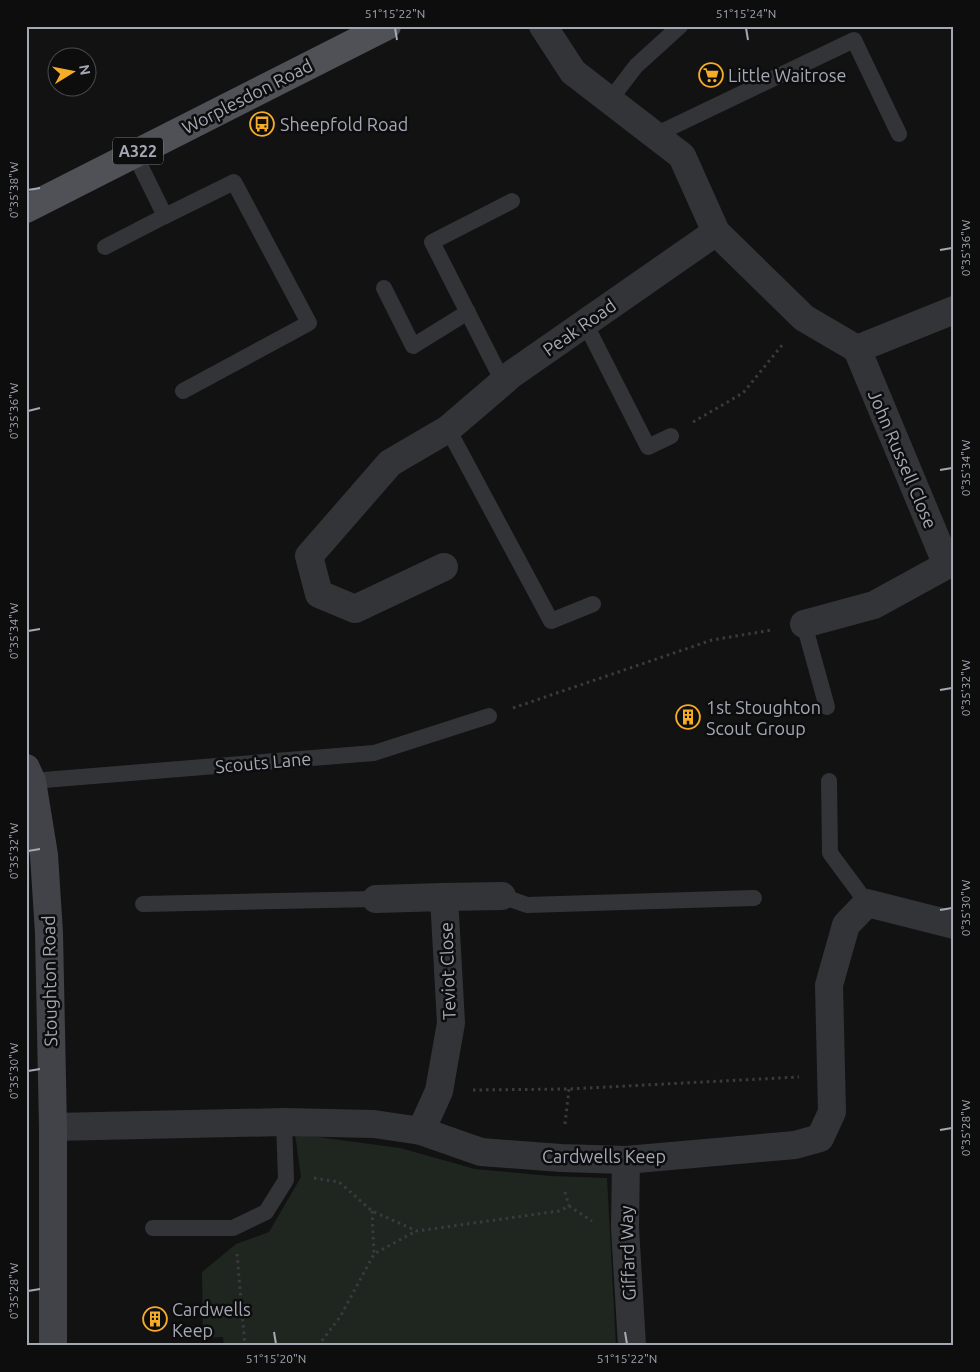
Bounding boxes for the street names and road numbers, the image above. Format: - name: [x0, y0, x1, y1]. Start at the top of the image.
- street label: Worplesdon Road: [178, 54, 316, 138]
- road number: A322: [113, 138, 163, 164]
- street label: Peak Road: [539, 295, 619, 359]
- street label: John Russell Close: [865, 387, 941, 531]
- street label: Scouts Lane: [214, 748, 312, 776]
- street label: Stoughton Road: [38, 915, 60, 1047]
- street label: Teviot Close: [435, 922, 459, 1020]
- street label: Cardwells Keep: [542, 1146, 666, 1166]
- street label: Giffard Way: [615, 1205, 639, 1301]

